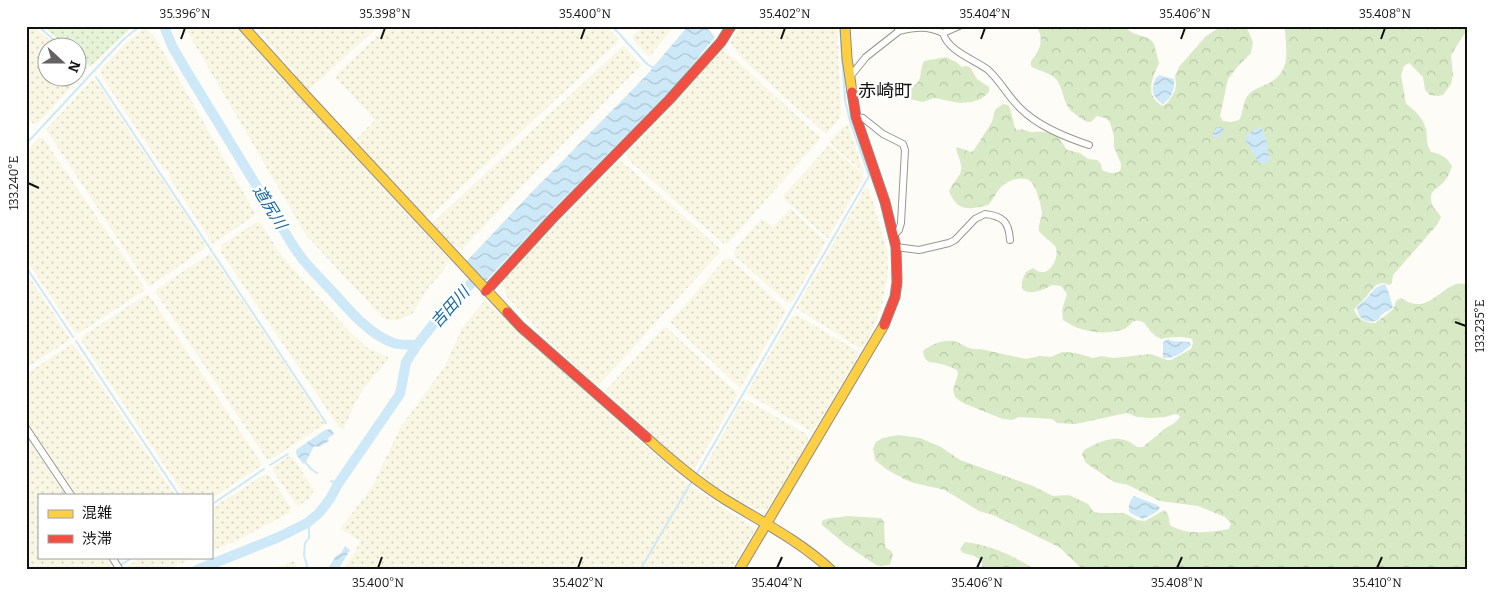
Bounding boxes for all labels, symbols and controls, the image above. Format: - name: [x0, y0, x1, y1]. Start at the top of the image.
- text: 35.396°N: [160, 7, 211, 21]
- text: 35.398°N: [359, 7, 411, 21]
- text: 35.400°N: [559, 7, 612, 21]
- text: 35.402°N: [759, 7, 811, 21]
- text: 35.404°N: [959, 7, 1011, 21]
- text: 35.406°N: [1159, 7, 1211, 21]
- text: 35.408°N: [1359, 7, 1411, 21]
- north arrow: [38, 38, 88, 88]
- text: N: [64, 58, 84, 75]
- district label: 赤崎町: [858, 80, 912, 102]
- text: 133.240°E: [7, 156, 21, 210]
- water label: 道尻川: [249, 182, 292, 234]
- water label: 吉田川: [427, 281, 474, 331]
- text: 133.235°E: [1473, 300, 1487, 352]
- legend: [38, 494, 212, 558]
- text: 混雑: [82, 504, 112, 522]
- text: 渋滞: [82, 530, 112, 548]
- text: 35.400°N: [352, 576, 405, 590]
- text: 35.402°N: [552, 576, 604, 590]
- text: 35.404°N: [751, 576, 803, 590]
- text: 35.406°N: [951, 576, 1003, 590]
- text: 35.408°N: [1151, 576, 1203, 590]
- text: 35.410°N: [1352, 576, 1402, 590]

